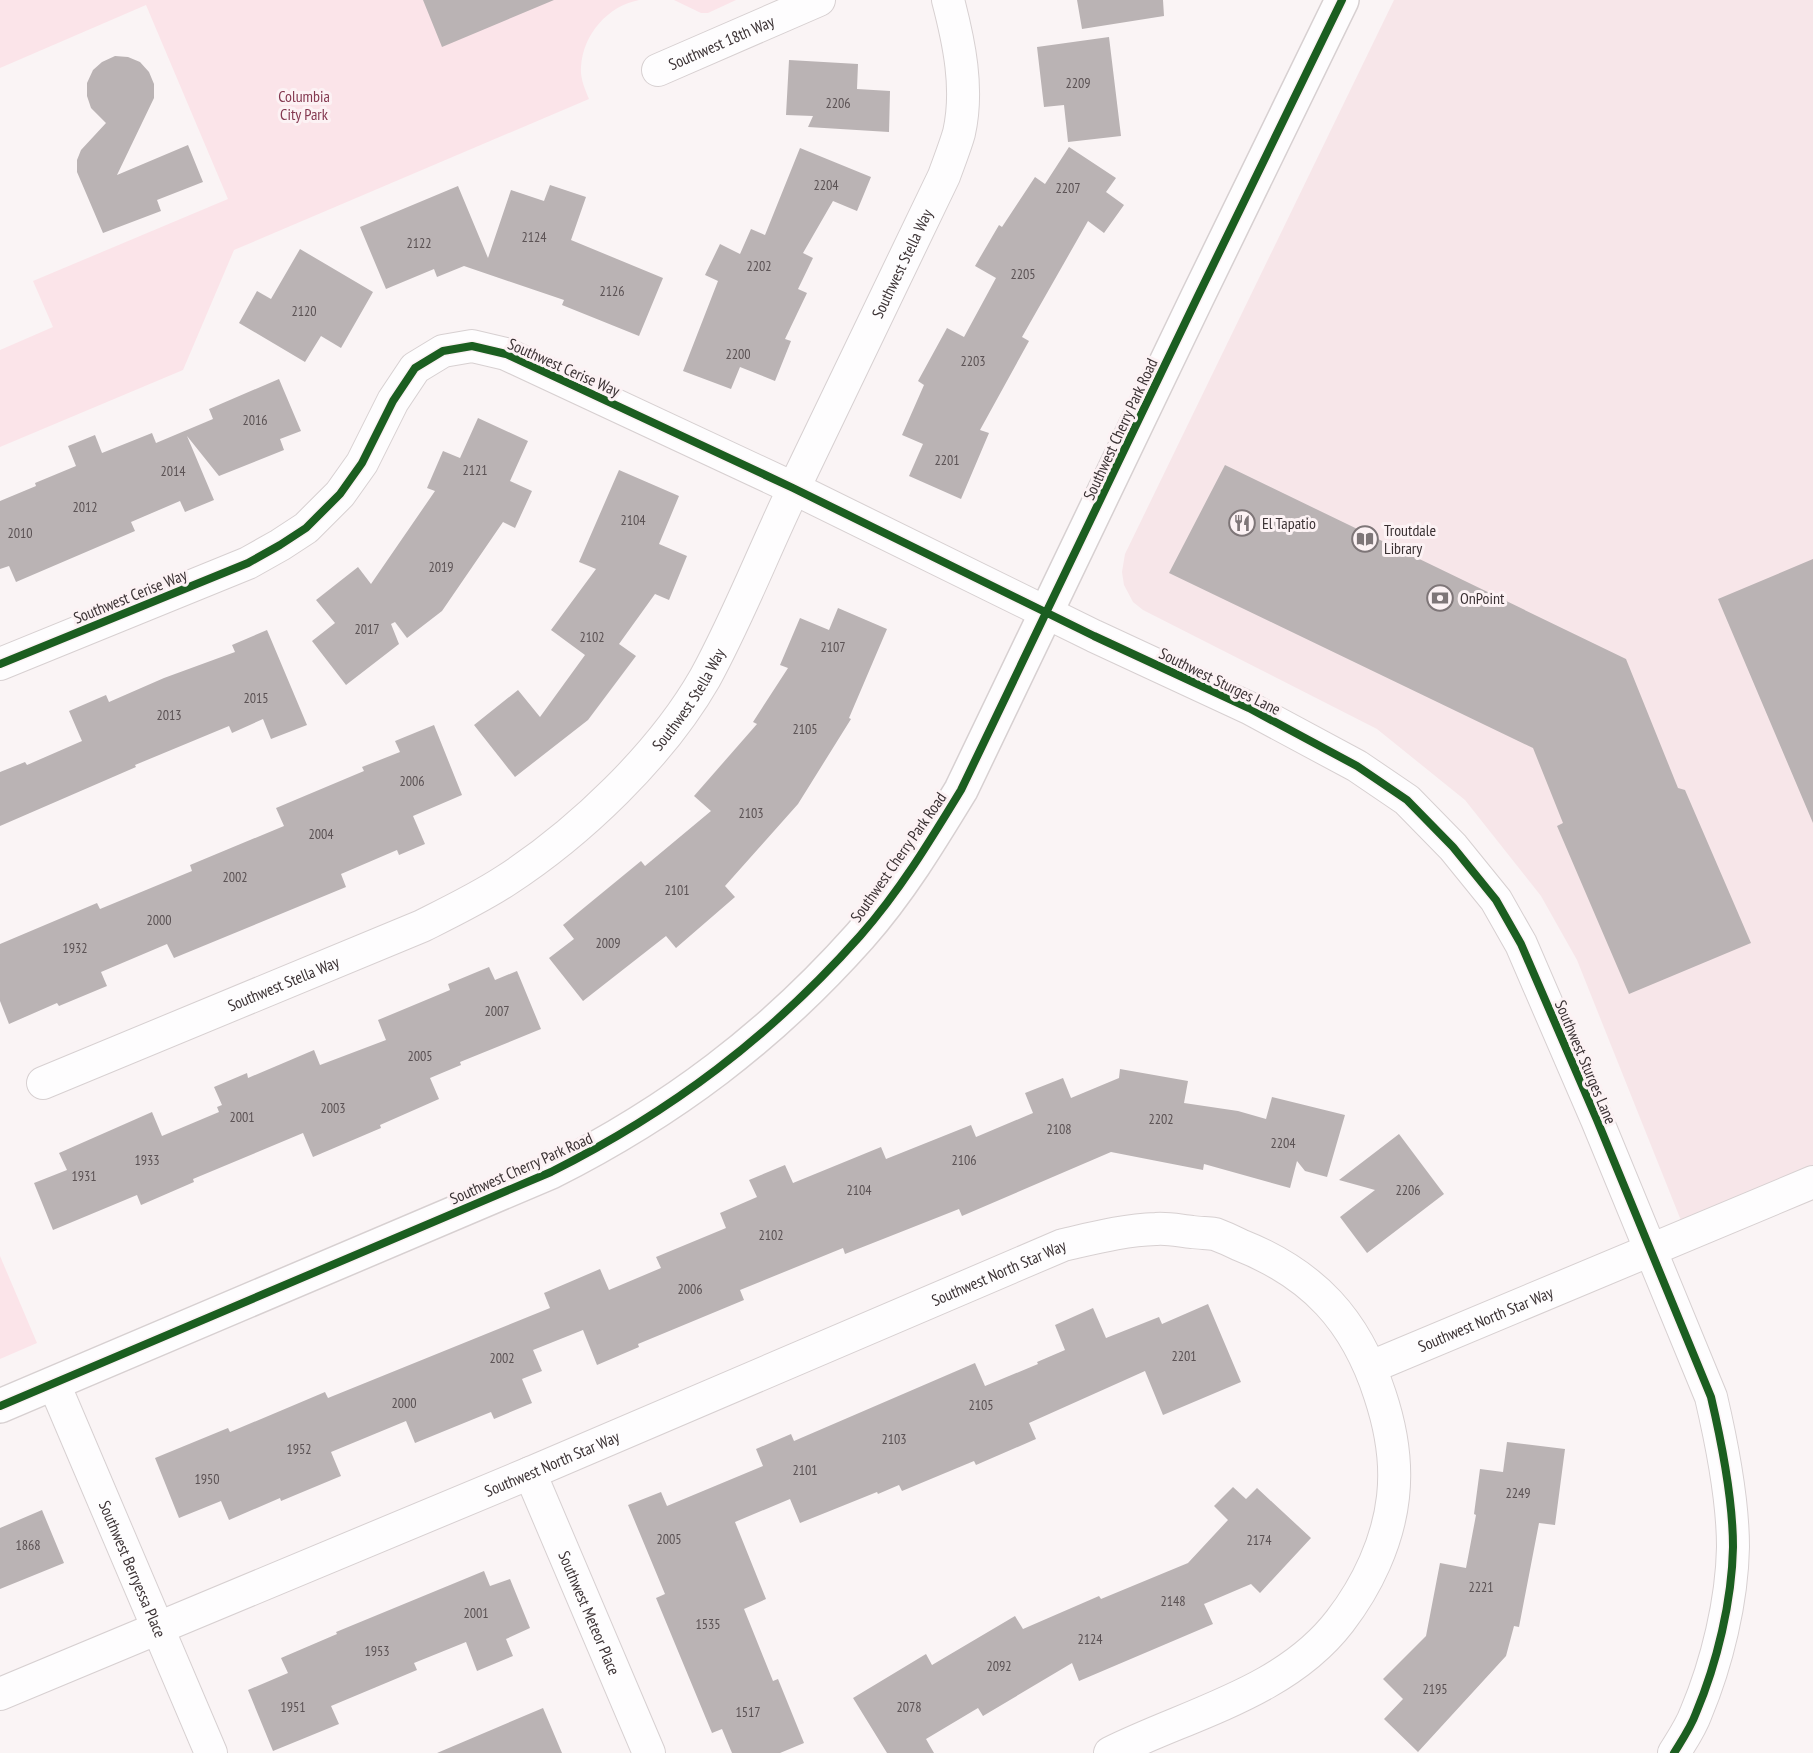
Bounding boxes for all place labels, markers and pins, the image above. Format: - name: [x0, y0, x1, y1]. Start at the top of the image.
- restaurant icon: El Tapatio: [1227, 508, 1257, 538]
- place label: El Tapatio: [1262, 513, 1316, 533]
- place label: Troutdale Library: [1384, 520, 1436, 558]
- library icon: Troutdale Library: [1350, 524, 1380, 554]
- bank icon: OnPoint: [1425, 583, 1455, 613]
- place label: OnPoint: [1460, 588, 1505, 608]

